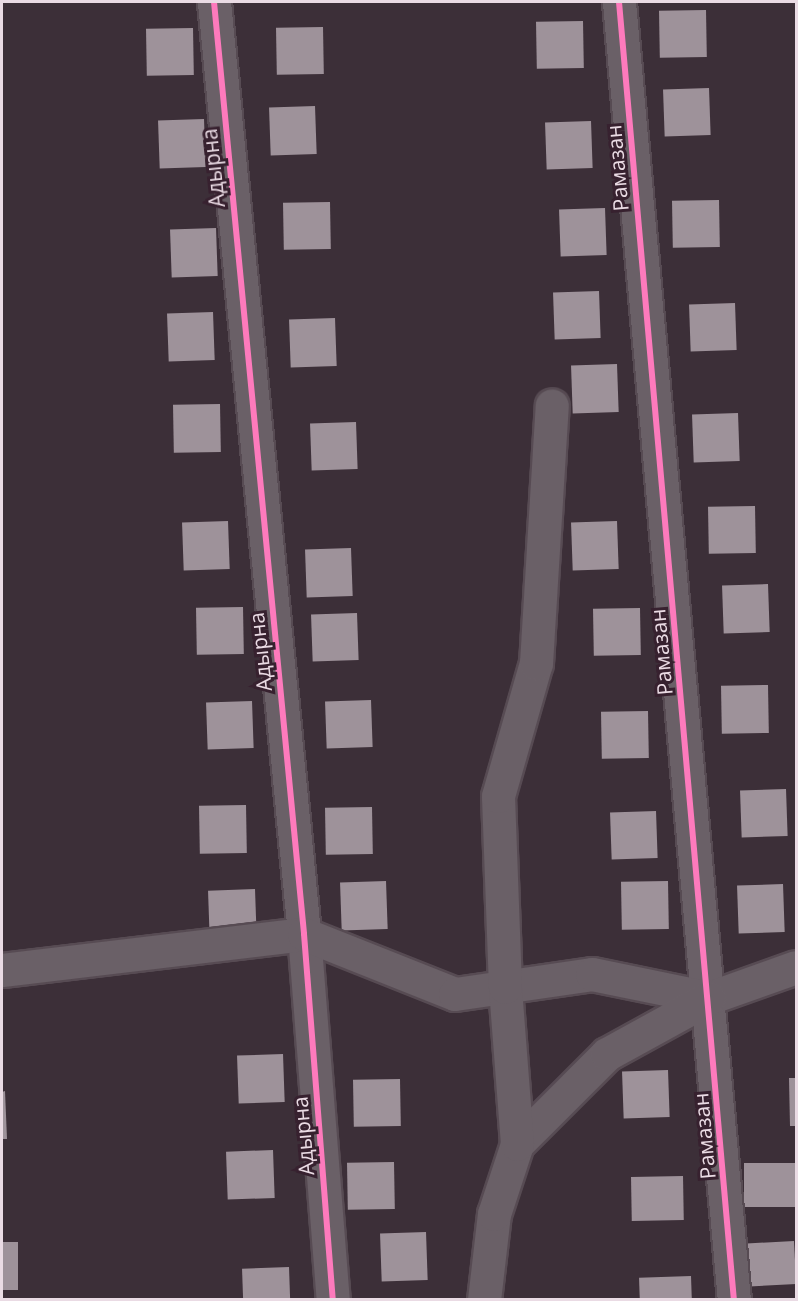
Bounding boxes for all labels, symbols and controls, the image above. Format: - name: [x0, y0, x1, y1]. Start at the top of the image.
- street label: Рамазан: [601, 124, 633, 212]
- street label: Адырна: [196, 127, 230, 209]
- street label: Рамазан: [645, 608, 677, 696]
- street label: Адырна: [243, 611, 277, 693]
- street label: Рамазан: [688, 1092, 720, 1180]
- street label: Адырна: [287, 1095, 319, 1177]

